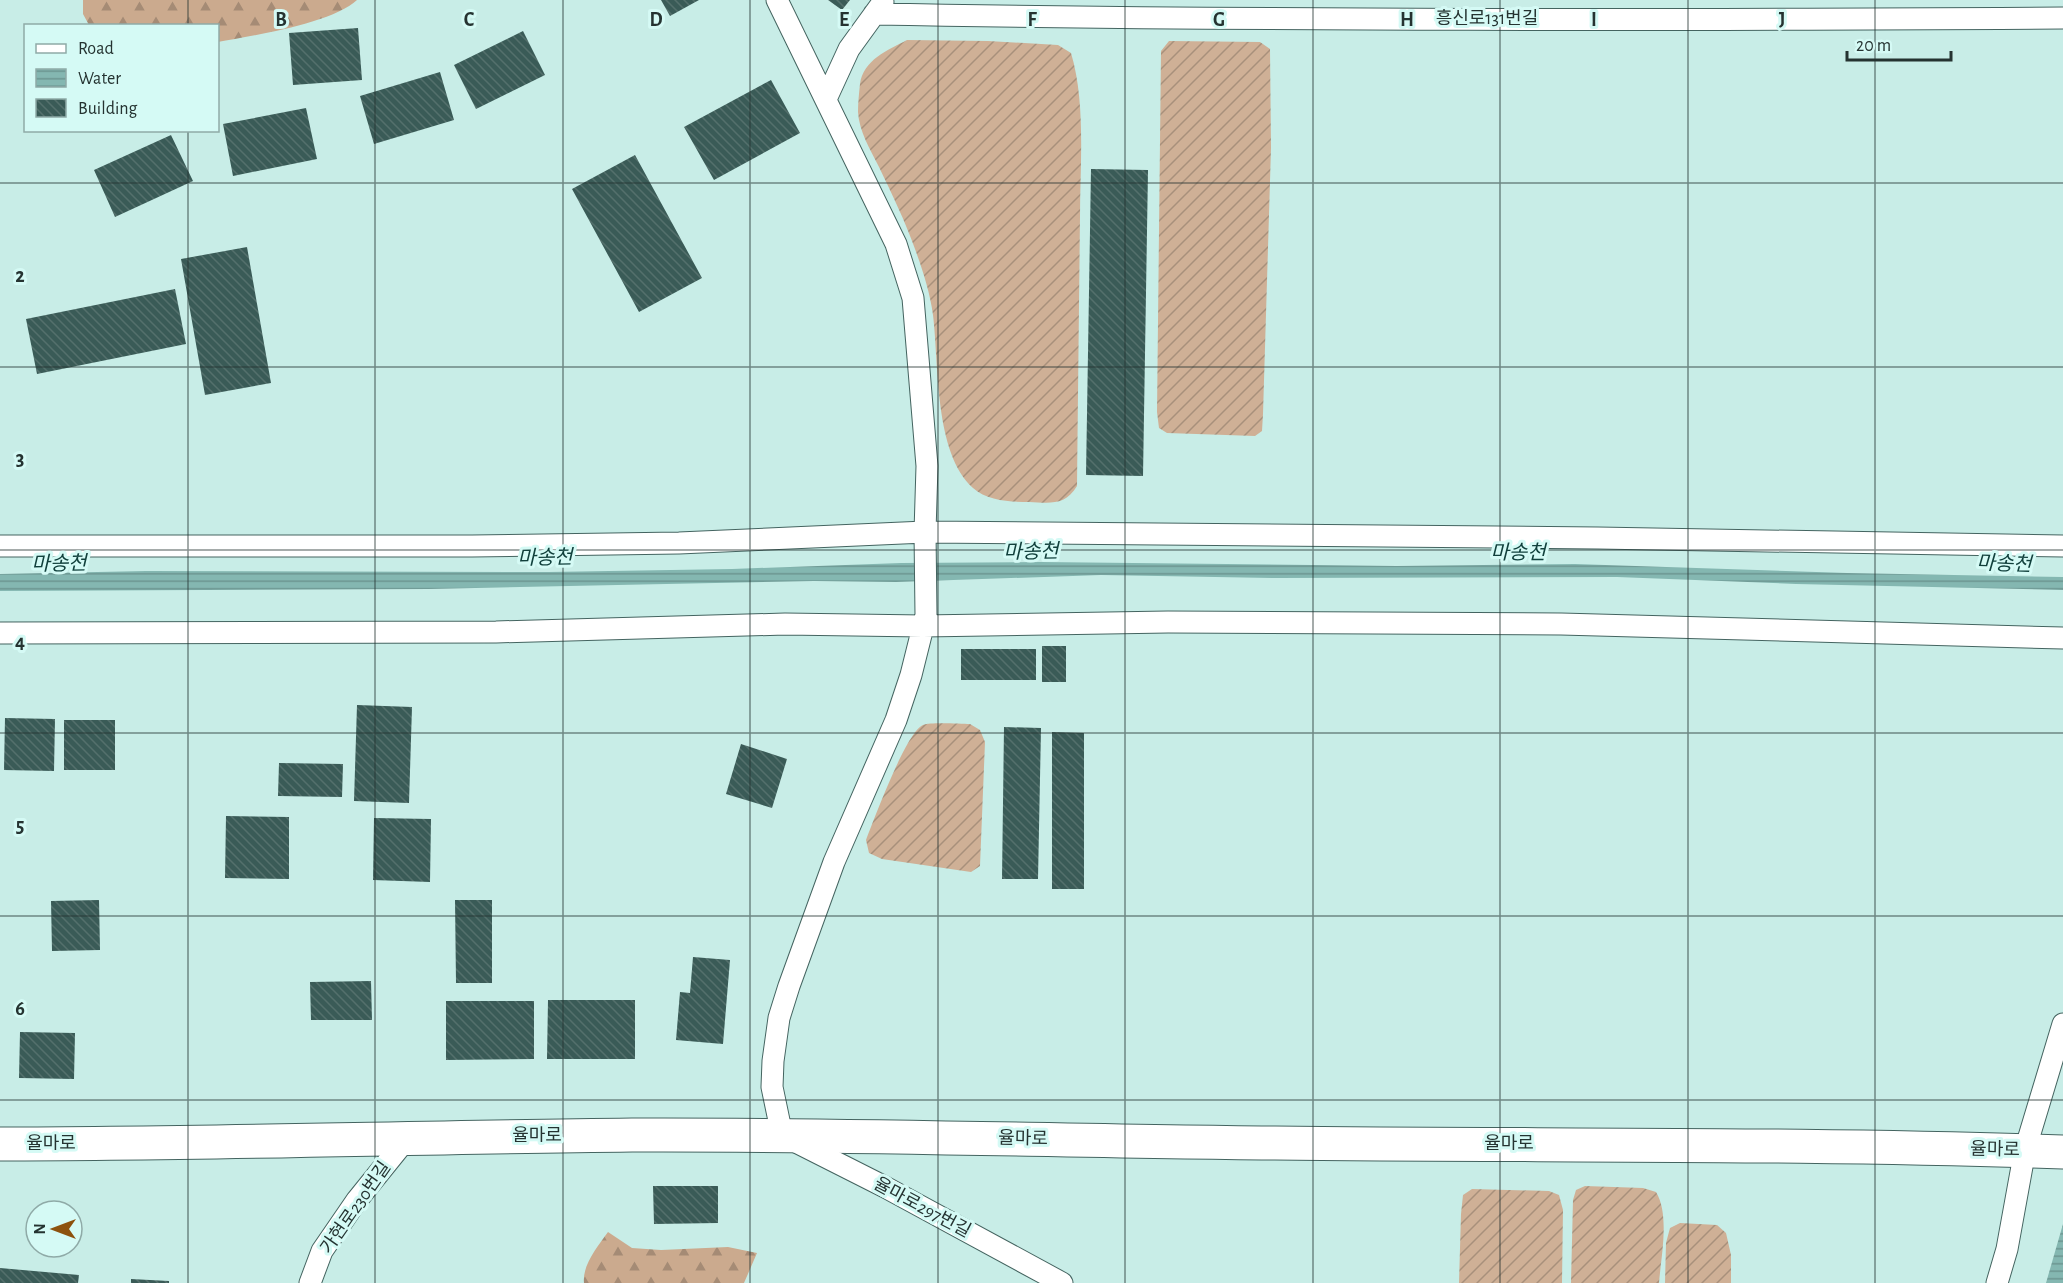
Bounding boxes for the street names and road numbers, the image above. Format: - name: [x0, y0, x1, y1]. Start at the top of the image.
- street label: 흥신로131번길: [1436, 8, 1538, 28]
- street label: 율마로: [512, 1126, 562, 1145]
- street label: 율마로: [998, 1129, 1048, 1148]
- street label: 율마로: [26, 1134, 76, 1153]
- street label: 율마로: [1484, 1134, 1534, 1153]
- street label: 율마로: [1970, 1140, 2020, 1159]
- street label: 가현로230번길: [317, 1158, 394, 1257]
- street label: 율마로297번길: [871, 1174, 974, 1241]

